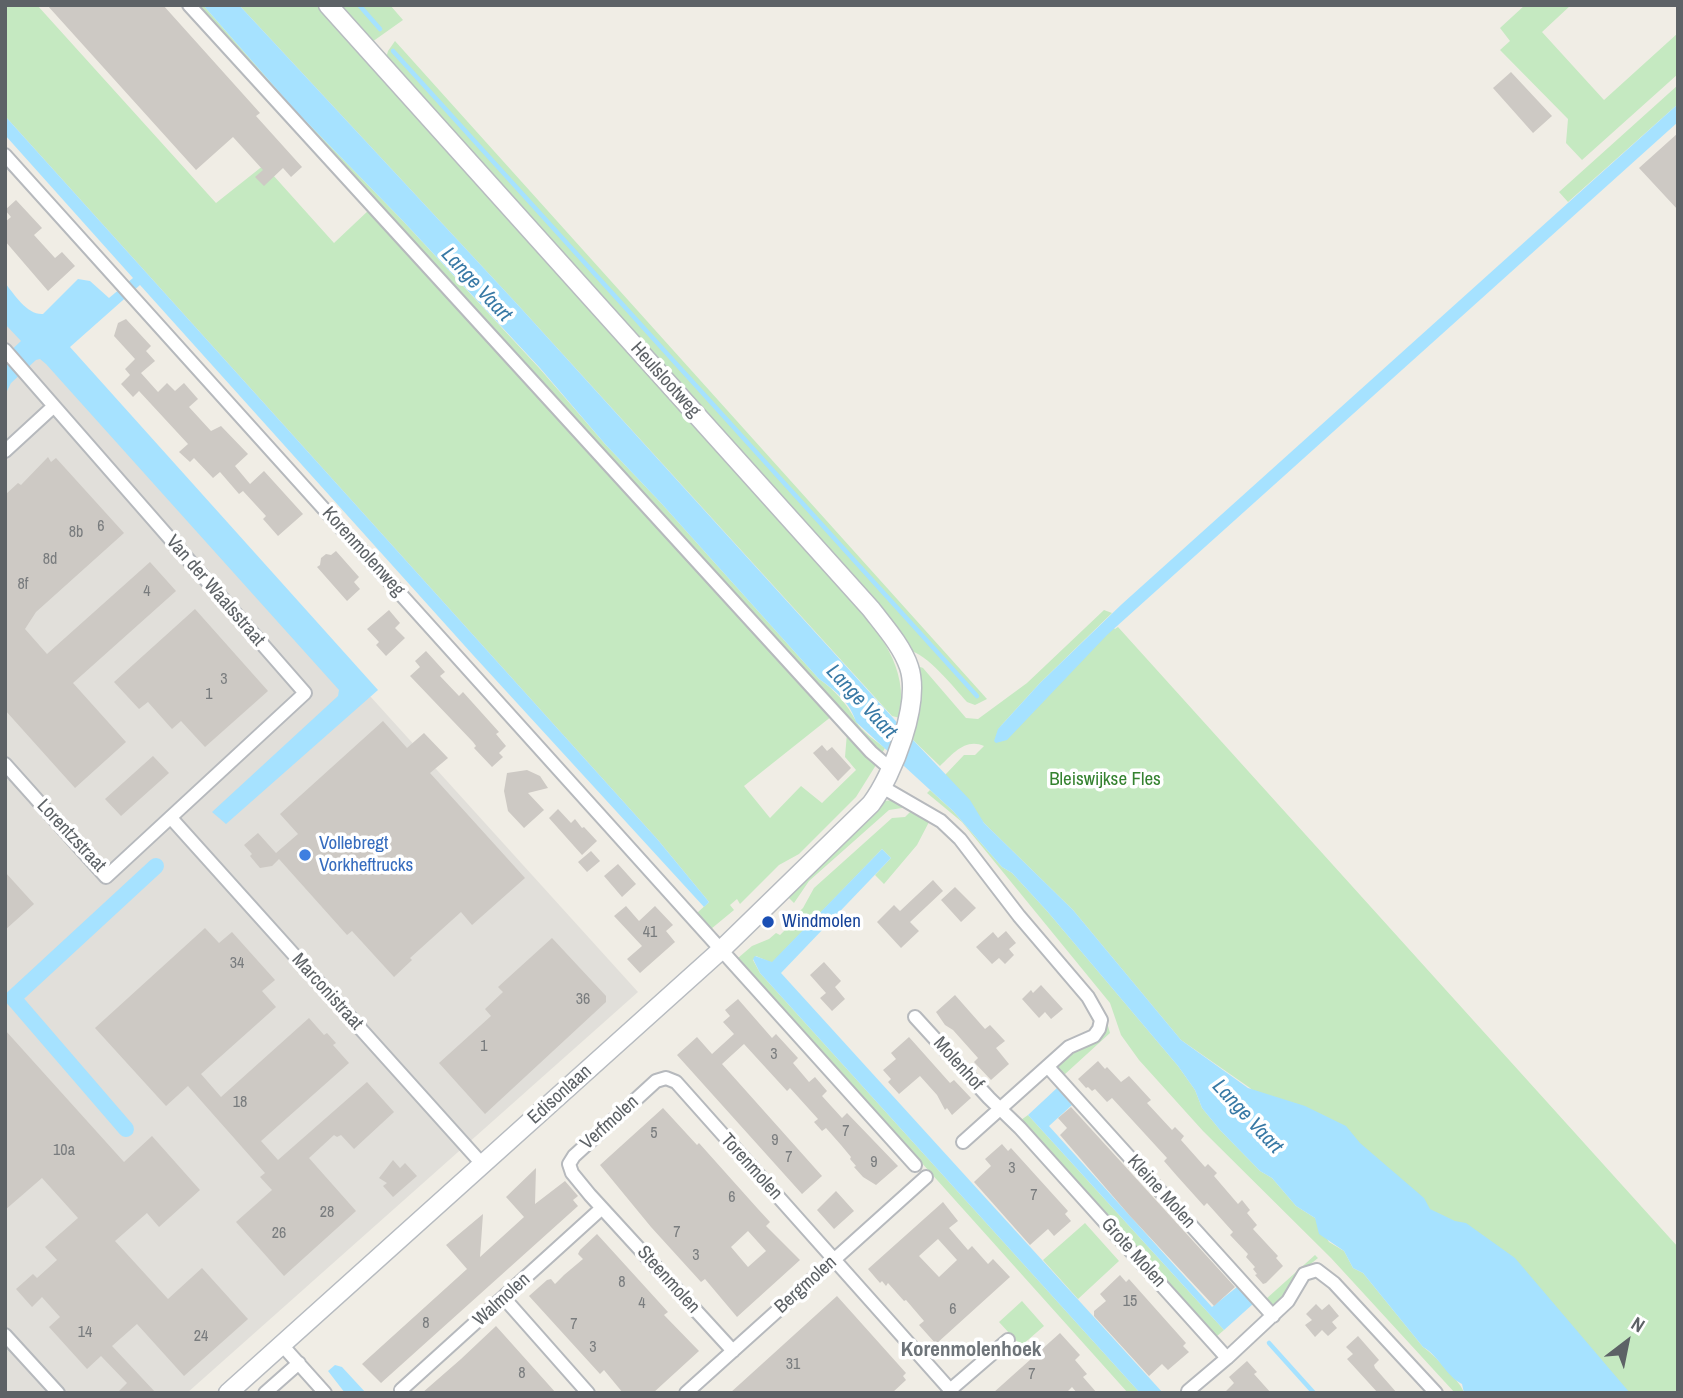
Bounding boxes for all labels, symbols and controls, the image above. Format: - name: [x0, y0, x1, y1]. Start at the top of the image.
- water label: Lange Vaart: [435, 243, 517, 327]
- street label: Heulslootweg: [625, 338, 705, 422]
- street label: Korenmolenweg: [317, 503, 409, 601]
- house number: 6: [97, 517, 105, 537]
- house number: 8b: [69, 523, 83, 543]
- street label: Van der Waalsstraat: [161, 531, 269, 651]
- house number: 8d: [43, 550, 57, 570]
- house number: 8f: [18, 575, 28, 595]
- house number: 4: [143, 582, 151, 602]
- water label: Lange Vaart: [820, 660, 902, 744]
- house number: 3: [220, 670, 228, 690]
- house number: 1: [205, 685, 213, 705]
- park label: Bleiswijkse Fles: [1049, 769, 1161, 791]
- street label: Lorentzstraat: [32, 795, 110, 877]
- place label: Vollebregt Vorkheftrucks: [319, 833, 413, 877]
- marker: Vollebregt Vorkheftrucks: [297, 847, 313, 863]
- place label: Windmolen: [782, 911, 861, 933]
- marker: Windmolen: [760, 914, 776, 930]
- house number: 41: [643, 923, 657, 943]
- street label: Marconistraat: [287, 949, 367, 1035]
- house number: 34: [230, 954, 244, 974]
- house number: 36: [576, 990, 590, 1010]
- street label: Molenhof: [928, 1033, 988, 1095]
- house number: 1: [480, 1037, 488, 1057]
- house number: 3: [770, 1045, 778, 1065]
- street label: Edisonlaan: [523, 1060, 597, 1130]
- water label: Lange Vaart: [1206, 1075, 1288, 1159]
- street label: Verfmolen: [576, 1091, 644, 1155]
- house number: 18: [233, 1093, 247, 1113]
- house number: 7: [842, 1122, 850, 1142]
- house number: 5: [650, 1124, 658, 1144]
- street label: Torenmolen: [715, 1129, 787, 1205]
- house number: 9: [771, 1131, 779, 1151]
- house number: 10a: [53, 1141, 75, 1161]
- house number: 7: [785, 1148, 793, 1168]
- street label: Kleine Molen: [1122, 1151, 1200, 1233]
- house number: 9: [870, 1153, 878, 1173]
- house number: 3: [1008, 1159, 1016, 1179]
- house number: 7: [1030, 1186, 1038, 1206]
- house number: 6: [728, 1188, 736, 1208]
- house number: 28: [320, 1203, 334, 1223]
- street label: Grote Molen: [1096, 1214, 1170, 1292]
- house number: 7: [673, 1223, 681, 1243]
- house number: 26: [272, 1224, 286, 1244]
- street label: Steenmolen: [632, 1241, 704, 1319]
- house number: 3: [692, 1246, 700, 1266]
- street label: Bergmolen: [770, 1251, 842, 1319]
- street label: Walmolen: [469, 1269, 535, 1331]
- house number: 8: [618, 1273, 626, 1293]
- house number: 15: [1123, 1292, 1137, 1312]
- house number: 4: [638, 1294, 646, 1314]
- house number: 6: [949, 1300, 957, 1320]
- north arrow: [1592, 1307, 1662, 1377]
- text: N: [1626, 1310, 1650, 1338]
- house number: 8: [422, 1314, 430, 1334]
- house number: 7: [570, 1315, 578, 1335]
- house number: 14: [78, 1323, 92, 1343]
- house number: 24: [194, 1327, 208, 1347]
- district label: Korenmolenhoek: [901, 1337, 1041, 1363]
- house number: 3: [589, 1338, 597, 1358]
- house number: 31: [786, 1355, 800, 1375]
- house number: 8: [518, 1364, 526, 1384]
- house number: 7: [1028, 1365, 1036, 1385]

